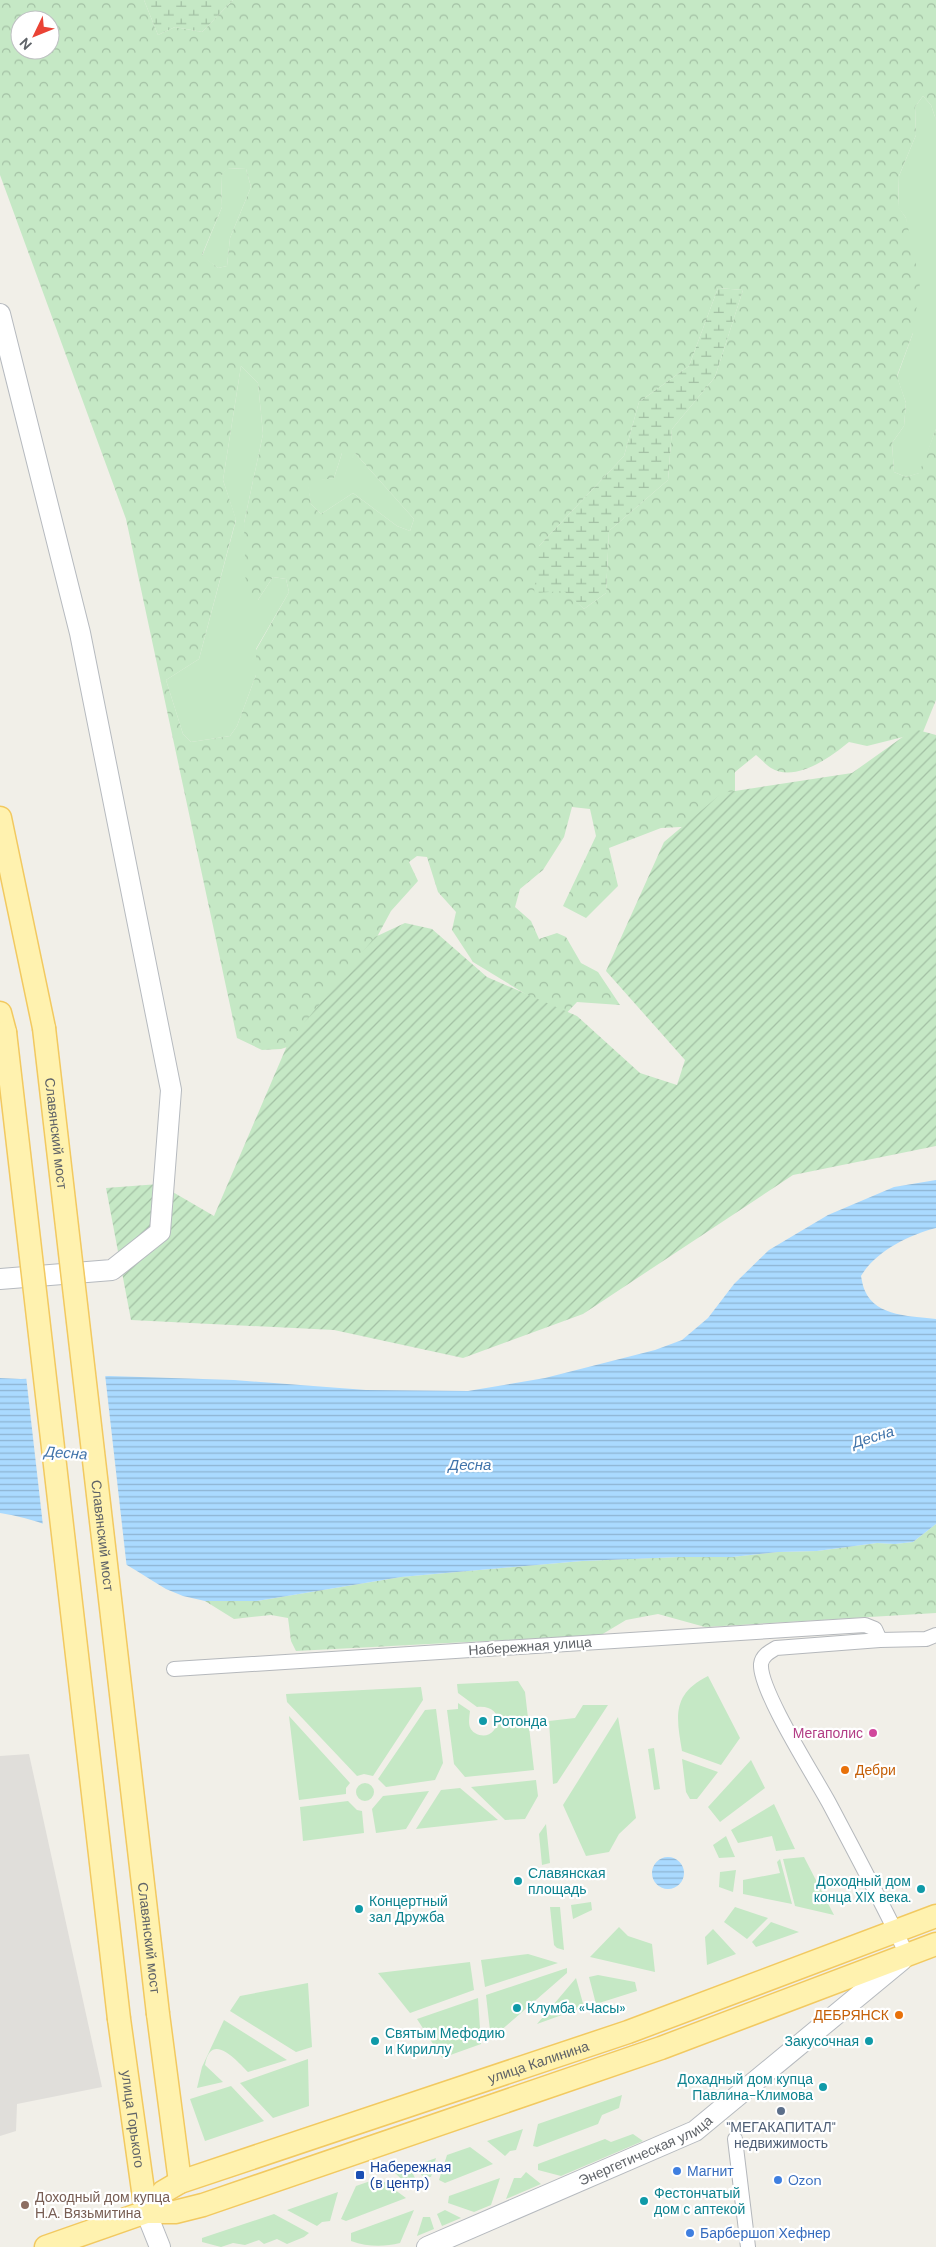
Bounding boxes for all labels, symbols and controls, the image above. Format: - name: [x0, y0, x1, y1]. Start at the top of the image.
- north arrow: [10, 10, 60, 60]
- text: N: [15, 34, 36, 54]
- street label: Славянский мост: [41, 1077, 72, 1191]
- water label: Десна: [848, 1421, 896, 1453]
- water label: Десна: [42, 1441, 88, 1464]
- water label: Десна: [447, 1455, 491, 1475]
- street label: Славянский мост: [87, 1479, 118, 1593]
- street label: Набережная улица: [468, 1633, 593, 1659]
- place label: Ротонда: [493, 1712, 547, 1730]
- marker: Ротонда: [477, 1715, 489, 1727]
- place label: Мегаполис: [793, 1724, 863, 1742]
- marker: Мегаполис: [867, 1727, 879, 1739]
- place label: Дебри: [855, 1761, 896, 1779]
- marker: Дебри: [839, 1764, 851, 1776]
- place label: Славянская площадь: [528, 1864, 605, 1898]
- place label: Доходный дом конца XIX века.: [814, 1872, 911, 1906]
- marker: Славянская площадь: [512, 1875, 524, 1887]
- street label: Славянский мост: [134, 1881, 165, 1995]
- marker: Доходный дом конца XIX века.: [915, 1883, 927, 1895]
- place label: Концертный зал Дружба: [369, 1892, 448, 1926]
- marker: Концертный зал Дружба: [353, 1903, 365, 1915]
- place label: Клумба «Часы»: [527, 1999, 626, 2017]
- marker: Клумба «Часы»: [511, 2002, 523, 2014]
- place label: ДЕБРЯНСК: [813, 2006, 890, 2024]
- marker: ДЕБРЯНСК: [893, 2009, 905, 2021]
- place label: Святым Мефодию и Кириллу: [385, 2024, 505, 2058]
- place label: Закусочная: [785, 2032, 859, 2050]
- marker: Святым Мефодию и Кириллу: [369, 2035, 381, 2047]
- marker: Закусочная: [863, 2035, 875, 2047]
- street label: улица Калинина: [486, 2037, 591, 2087]
- street label: улица Горького: [117, 2069, 149, 2169]
- place label: Дохадный дом купца Павлина-Климова: [678, 2070, 813, 2104]
- marker: Дохадный дом купца Павлина-Климова: [817, 2081, 829, 2093]
- marker: "МЕГАКАПИТАЛ" недвижимость: [775, 2105, 787, 2117]
- street label: Энергетическая улица: [576, 2111, 716, 2189]
- place label: "МЕГАКАПИТАЛ" недвижимость: [726, 2118, 836, 2152]
- place label: Набережная (в центр): [370, 2158, 451, 2192]
- place label: Магнит: [687, 2162, 734, 2180]
- marker: Магнит: [671, 2165, 683, 2177]
- marker: Набережная (в центр): [354, 2169, 366, 2181]
- place label: Ozon: [788, 2171, 822, 2189]
- marker: Ozon: [772, 2174, 784, 2186]
- place label: Фестончатый дом с аптекой: [654, 2184, 745, 2218]
- place label: Доходный дом купца Н.А. Вязьмитина: [35, 2188, 170, 2222]
- marker: Фестончатый дом с аптекой: [638, 2195, 650, 2207]
- marker: Доходный дом купца Н.А. Вязьмитина: [19, 2199, 31, 2211]
- place label: Барбершоп Хефнер: [700, 2224, 831, 2242]
- marker: Барбершоп Хефнер: [684, 2227, 696, 2239]

